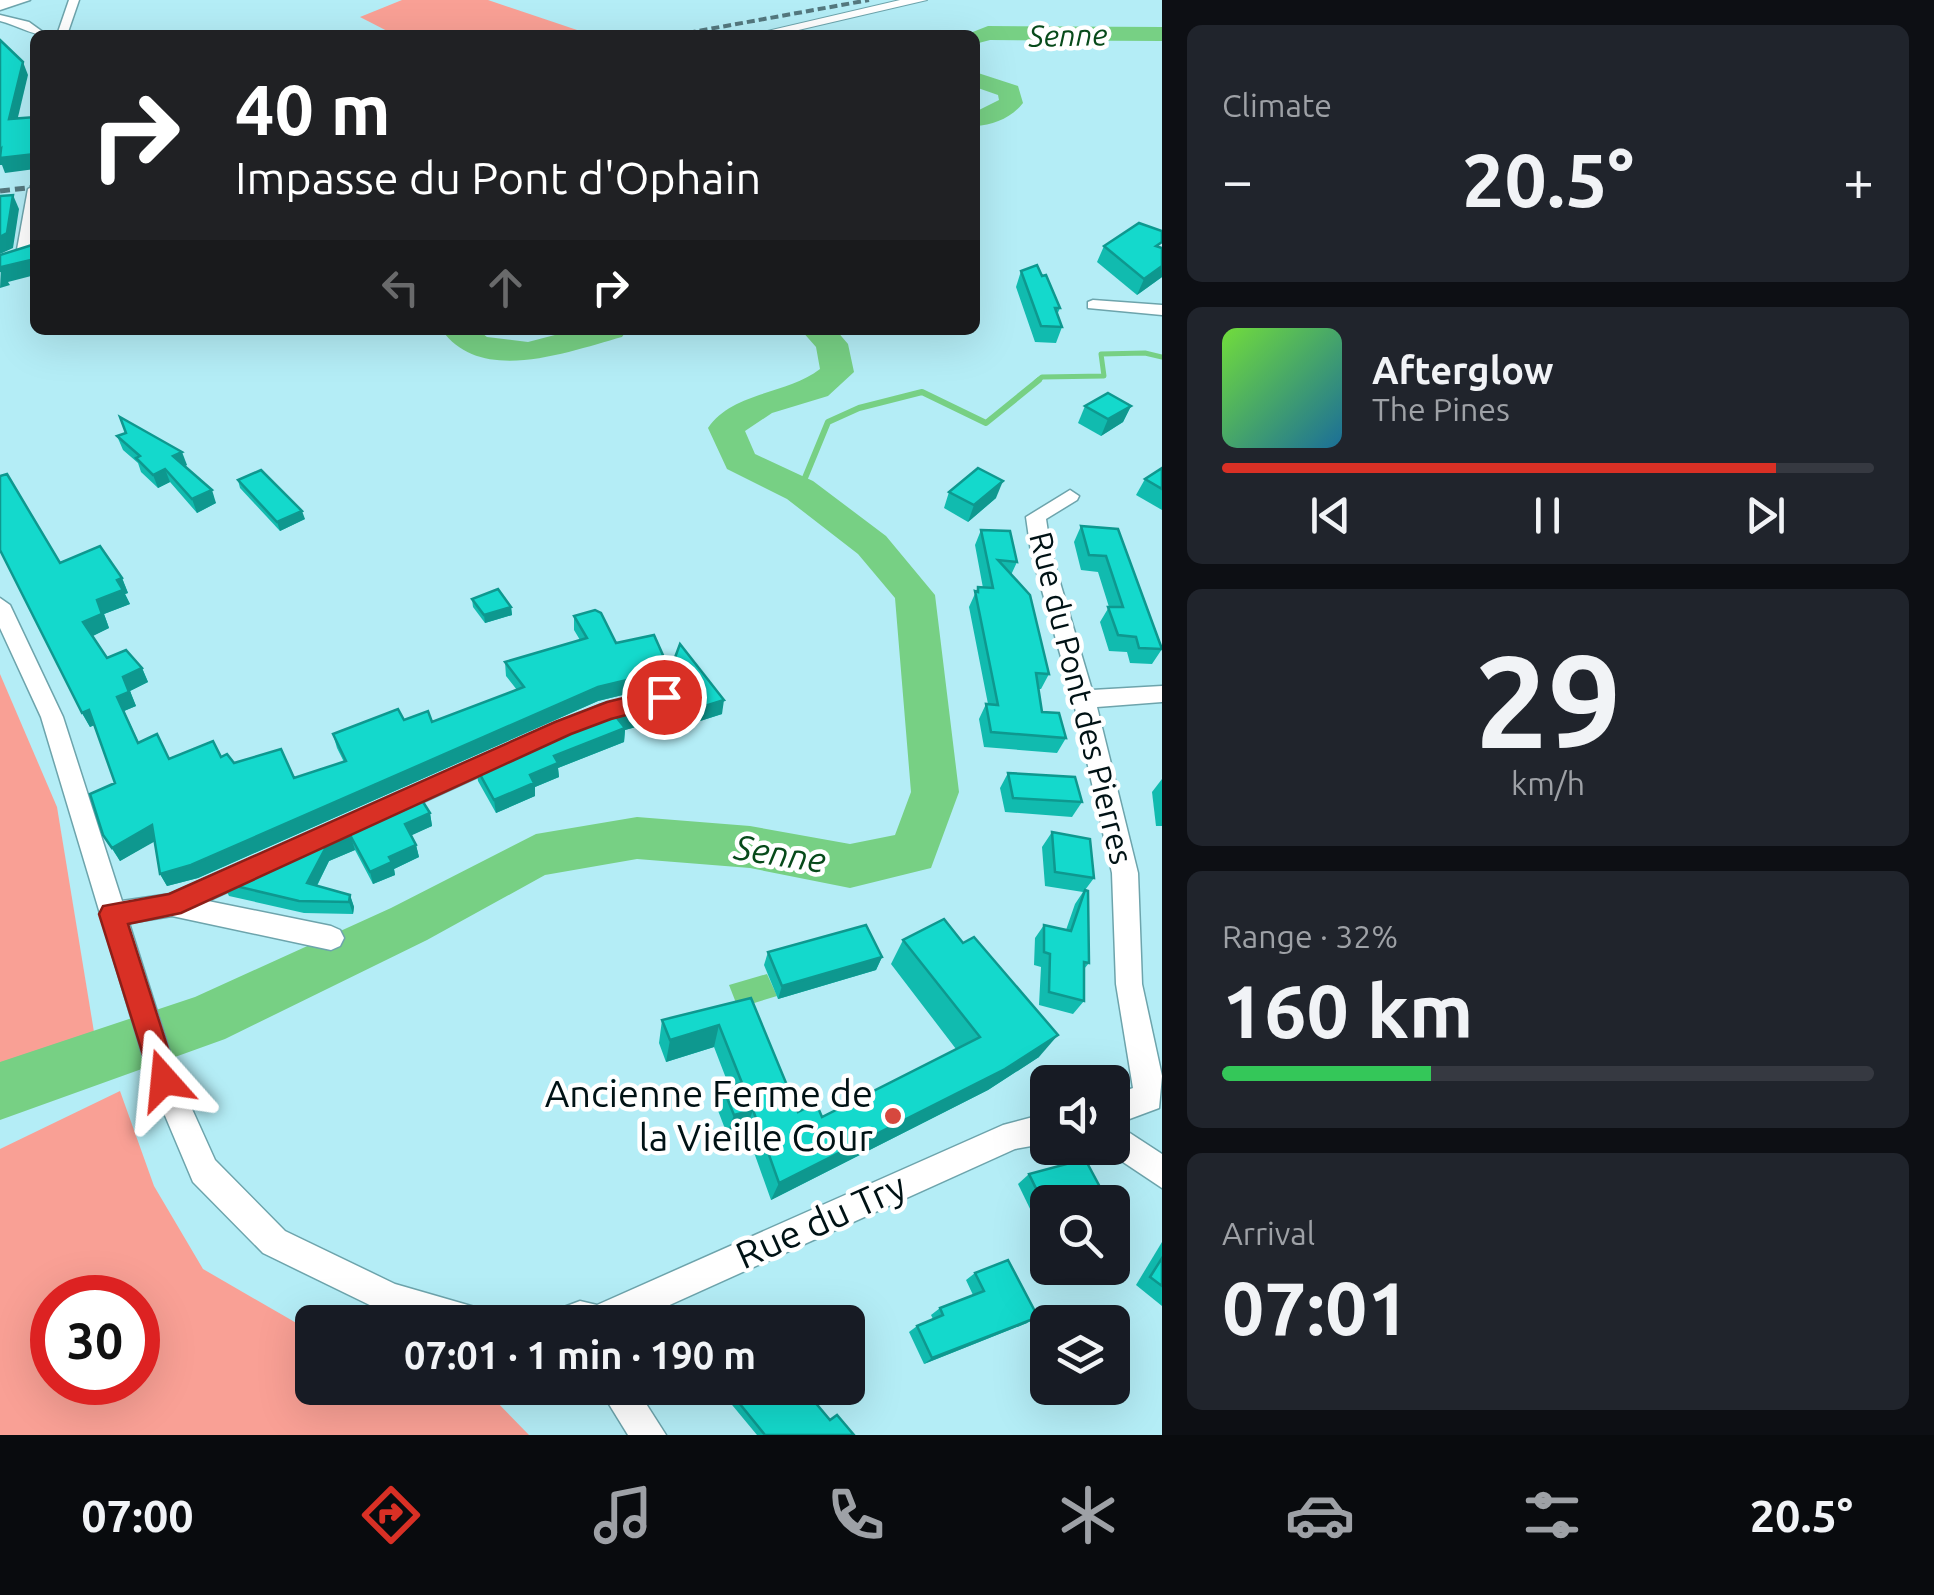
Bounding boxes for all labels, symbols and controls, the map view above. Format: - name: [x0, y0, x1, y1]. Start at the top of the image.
- water label: Senne: [1027, 17, 1108, 53]
- icon: right: [70, 70, 200, 200]
- text: 40 m: [235, 70, 391, 148]
- text: Climate: [1222, 87, 1332, 123]
- text: 20.5°: [1462, 137, 1634, 221]
- text: −: [1222, 149, 1253, 210]
- text: +: [1843, 149, 1874, 210]
- text: Impasse du Pont d'Ophain: [235, 152, 761, 203]
- icon: left: [373, 260, 428, 315]
- icon: ahead: [478, 260, 533, 315]
- icon: right: [583, 260, 638, 315]
- text: Afterglow: [1372, 349, 1554, 391]
- text: The Pines: [1372, 391, 1510, 427]
- icon: previous: [1303, 488, 1358, 543]
- icon: pause: [1520, 488, 1575, 543]
- icon: next: [1738, 488, 1793, 543]
- street label: Rue du Pont des Pierres: [1023, 528, 1141, 868]
- text: 29: [1475, 627, 1621, 773]
- pin: [622, 655, 707, 740]
- icon: arrive: [637, 670, 692, 725]
- text: km/h: [1511, 765, 1585, 801]
- water label: Senne: [731, 826, 829, 880]
- text: Range · 32%: [1222, 918, 1398, 954]
- text: 160 km: [1222, 968, 1473, 1052]
- position arrow: [112, 1028, 216, 1132]
- map controls: [1030, 1065, 1130, 1405]
- button: sound: [1030, 1065, 1130, 1165]
- place label: Ancienne Ferme de la Vieille Cour: [545, 1072, 873, 1158]
- marker: Ancienne Ferme de la Vieille Cour: [882, 1105, 904, 1127]
- street label: Rue du Try: [729, 1164, 912, 1276]
- button: search: [1030, 1185, 1130, 1285]
- text: Arrival: [1222, 1215, 1315, 1251]
- text: 07:01: [1222, 1265, 1410, 1349]
- speed limit sign: 30: [30, 1275, 160, 1405]
- button: layers: [1030, 1305, 1130, 1405]
- text: 07:01 · 1 min · 190 m: [404, 1334, 756, 1376]
- icon: directions: [356, 1480, 426, 1550]
- icon: music: [588, 1480, 658, 1550]
- icon: phone: [821, 1480, 891, 1550]
- icon: climate: [1053, 1480, 1123, 1550]
- icon: car: [1285, 1480, 1355, 1550]
- icon: filters: [1517, 1480, 1587, 1550]
- text: 07:00: [81, 1490, 194, 1541]
- text: 20.5°: [1750, 1490, 1853, 1541]

